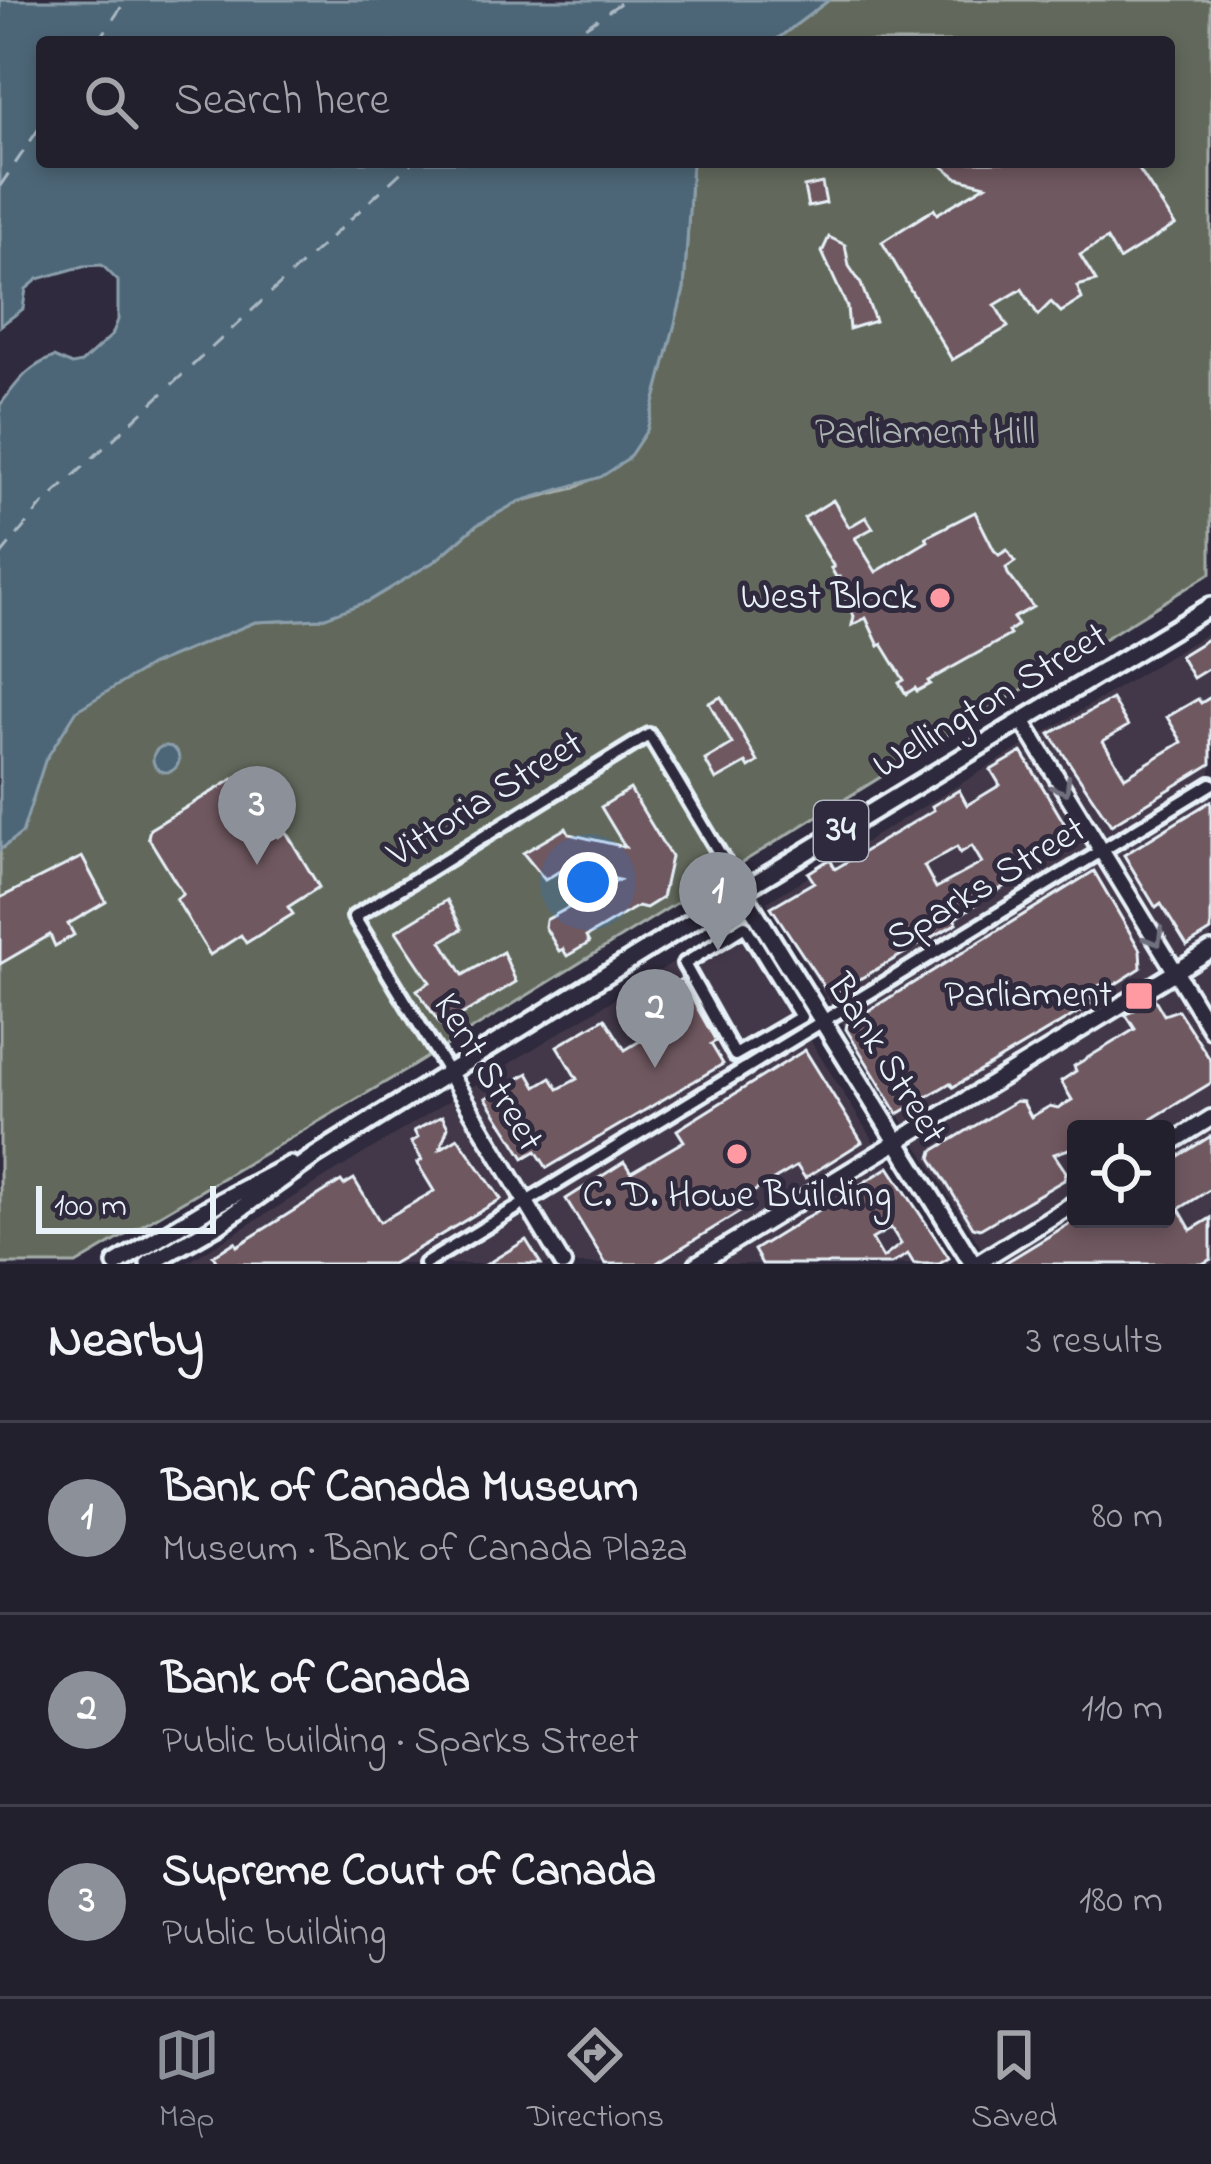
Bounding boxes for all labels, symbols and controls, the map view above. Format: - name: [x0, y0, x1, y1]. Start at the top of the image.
- search box: [36, 36, 1175, 168]
- icon: search: [78, 69, 144, 135]
- text: Search here: [174, 69, 390, 135]
- park label: Parliament Hill: [815, 405, 1035, 462]
- place label: West Block: [740, 570, 917, 627]
- marker: West Block: [927, 585, 953, 611]
- street label: Wellington Street: [863, 609, 1119, 795]
- street label: Vittoria Street: [376, 717, 595, 884]
- pin: 3: [218, 766, 296, 865]
- one-way arrow: [1048, 774, 1071, 796]
- road number: 34: [814, 801, 868, 861]
- street label: Sparks Street: [876, 803, 1098, 967]
- your location: [558, 852, 618, 912]
- pin: 1: [679, 852, 757, 951]
- one-way arrow: [1141, 925, 1163, 947]
- street label: Bank Street: [810, 963, 960, 1156]
- place label: Parliament: [944, 968, 1112, 1025]
- pin: 2: [616, 969, 694, 1068]
- marker: Parliament: [1123, 980, 1155, 1012]
- street label: Kent Street: [417, 983, 557, 1163]
- map controls: [1067, 1120, 1175, 1228]
- button: locate: [1067, 1120, 1175, 1228]
- marker: C. D. Howe Building: [724, 1141, 750, 1167]
- place label: C. D. Howe Building: [583, 1168, 891, 1225]
- scale bar: [36, 1180, 216, 1233]
- text: 100 m: [54, 1183, 127, 1231]
- text: Nearby: [48, 1305, 204, 1380]
- text: 3 results: [1026, 1314, 1163, 1371]
- text: Bank of Canada Museum: [162, 1456, 638, 1522]
- text: 1: [81, 1489, 93, 1546]
- text: 80 m: [1092, 1489, 1163, 1546]
- text: Museum · Bank of Canada Plaza: [162, 1522, 688, 1579]
- text: Bank of Canada: [162, 1648, 470, 1714]
- text: 2: [77, 1681, 97, 1738]
- text: 110 m: [1081, 1681, 1163, 1738]
- text: Public building · Sparks Street: [162, 1714, 639, 1771]
- text: Supreme Court of Canada: [162, 1840, 656, 1906]
- text: 3: [79, 1873, 95, 1930]
- text: 180 m: [1079, 1873, 1163, 1930]
- text: Public building: [162, 1906, 387, 1963]
- tab: Map: [154, 2022, 220, 2142]
- tab: Directions: [527, 2022, 664, 2142]
- tab: Saved: [971, 2022, 1057, 2142]

